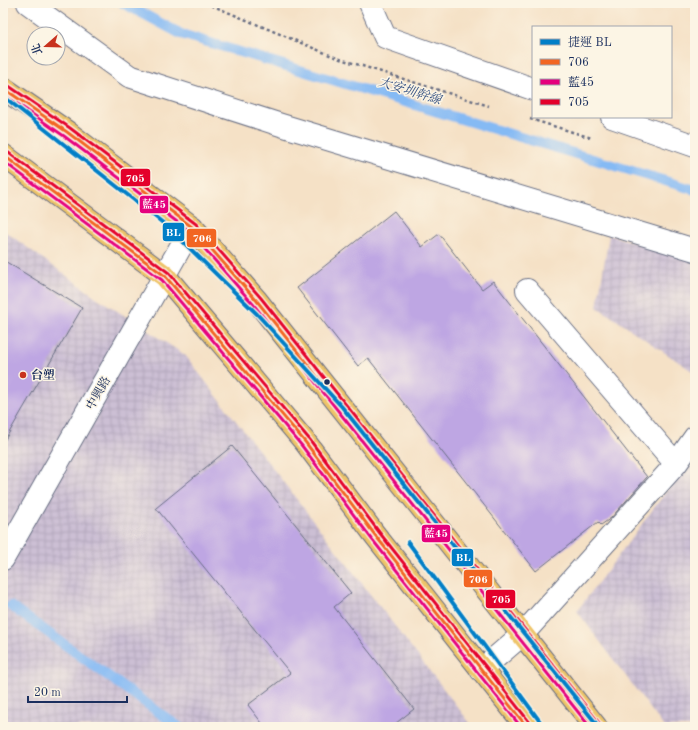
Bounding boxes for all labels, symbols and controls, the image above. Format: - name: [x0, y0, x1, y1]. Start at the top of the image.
- north arrow: [26, 26, 66, 66]
- legend: [532, 26, 672, 118]
- text: 捷運 BL: [568, 35, 612, 49]
- text: 北: [29, 42, 45, 57]
- text: 706: [568, 57, 589, 69]
- water label: 大安圳幹線: [377, 75, 445, 108]
- text: 藍45: [568, 75, 594, 89]
- text: 705: [568, 96, 589, 109]
- line badge: 705: [120, 168, 151, 187]
- text: 705: [125, 174, 145, 185]
- line badge: 藍45: [139, 195, 169, 214]
- text: 藍45: [142, 198, 166, 211]
- line badge: BL: [162, 222, 185, 242]
- text: BL: [165, 228, 181, 239]
- line badge: 706: [186, 228, 217, 248]
- text: 706: [192, 234, 212, 245]
- place label: 台塑: [31, 368, 55, 382]
- marker: 台塑: [18, 370, 28, 380]
- street label: 中興路: [83, 374, 113, 412]
- unlabelled marker: [322, 377, 332, 387]
- line badge: 藍45: [421, 524, 451, 543]
- text: 藍45: [424, 527, 448, 540]
- line badge: BL: [451, 548, 474, 567]
- text: BL: [455, 553, 471, 564]
- line badge: 706: [463, 569, 493, 588]
- text: 706: [468, 575, 488, 586]
- line badge: 705: [485, 589, 516, 609]
- text: 705: [491, 595, 511, 606]
- scale bar: [28, 678, 127, 704]
- text: 20 m: [34, 687, 61, 699]

